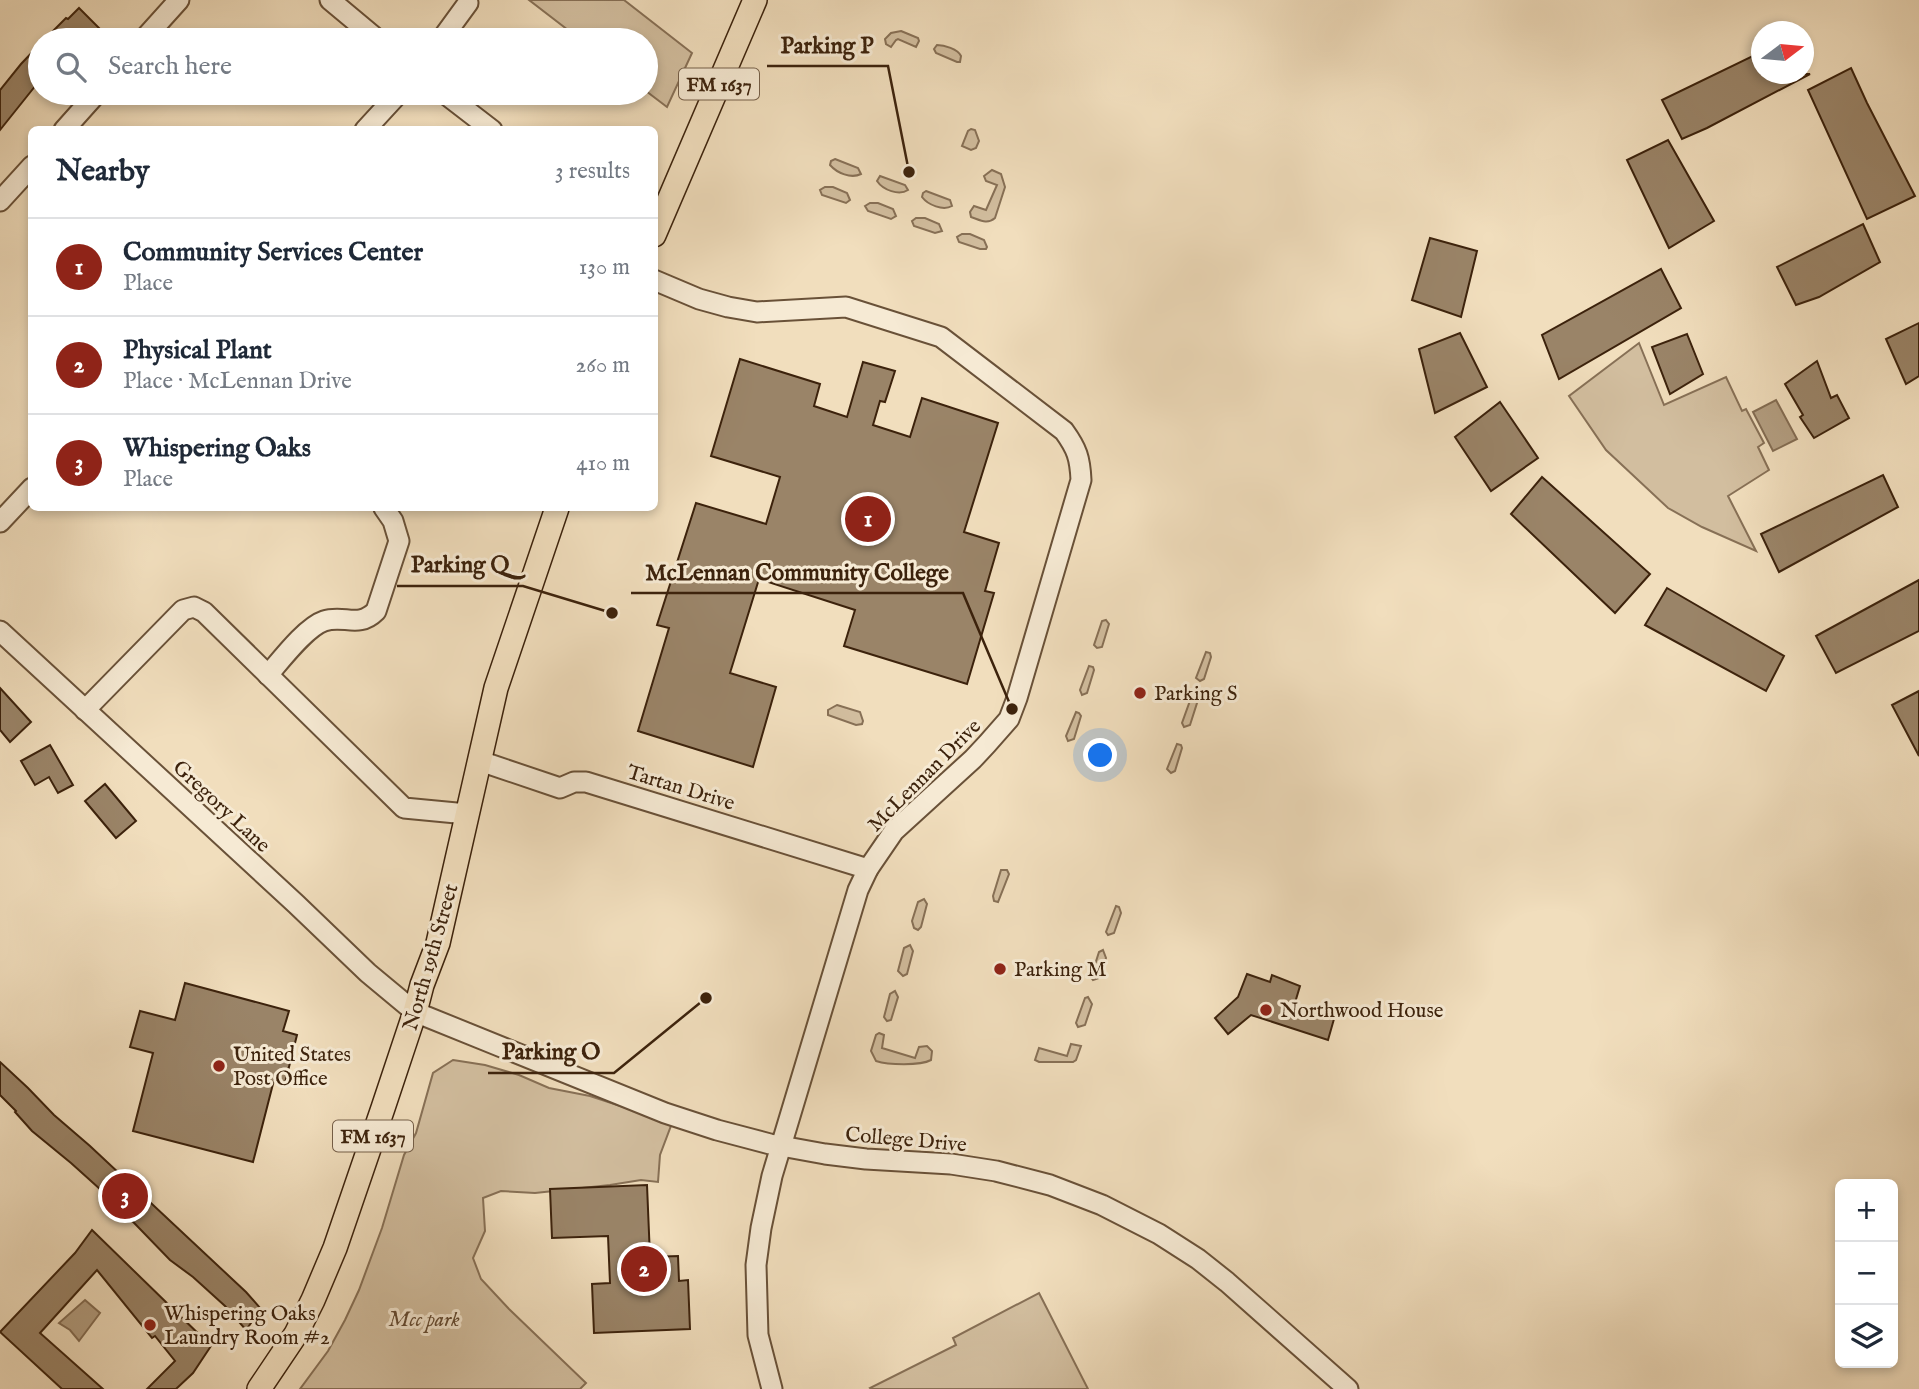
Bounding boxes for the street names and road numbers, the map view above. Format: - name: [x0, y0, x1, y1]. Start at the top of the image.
- road number: FM 1637: [679, 68, 759, 100]
- street label: McLennan Drive: [863, 713, 988, 838]
- street label: Gregory Lane: [166, 755, 276, 860]
- street label: Tartan Drive: [623, 759, 738, 818]
- street label: North 19th Street: [398, 881, 465, 1034]
- road number: FM 1637: [333, 1120, 413, 1152]
- street label: College Drive: [844, 1122, 968, 1159]

